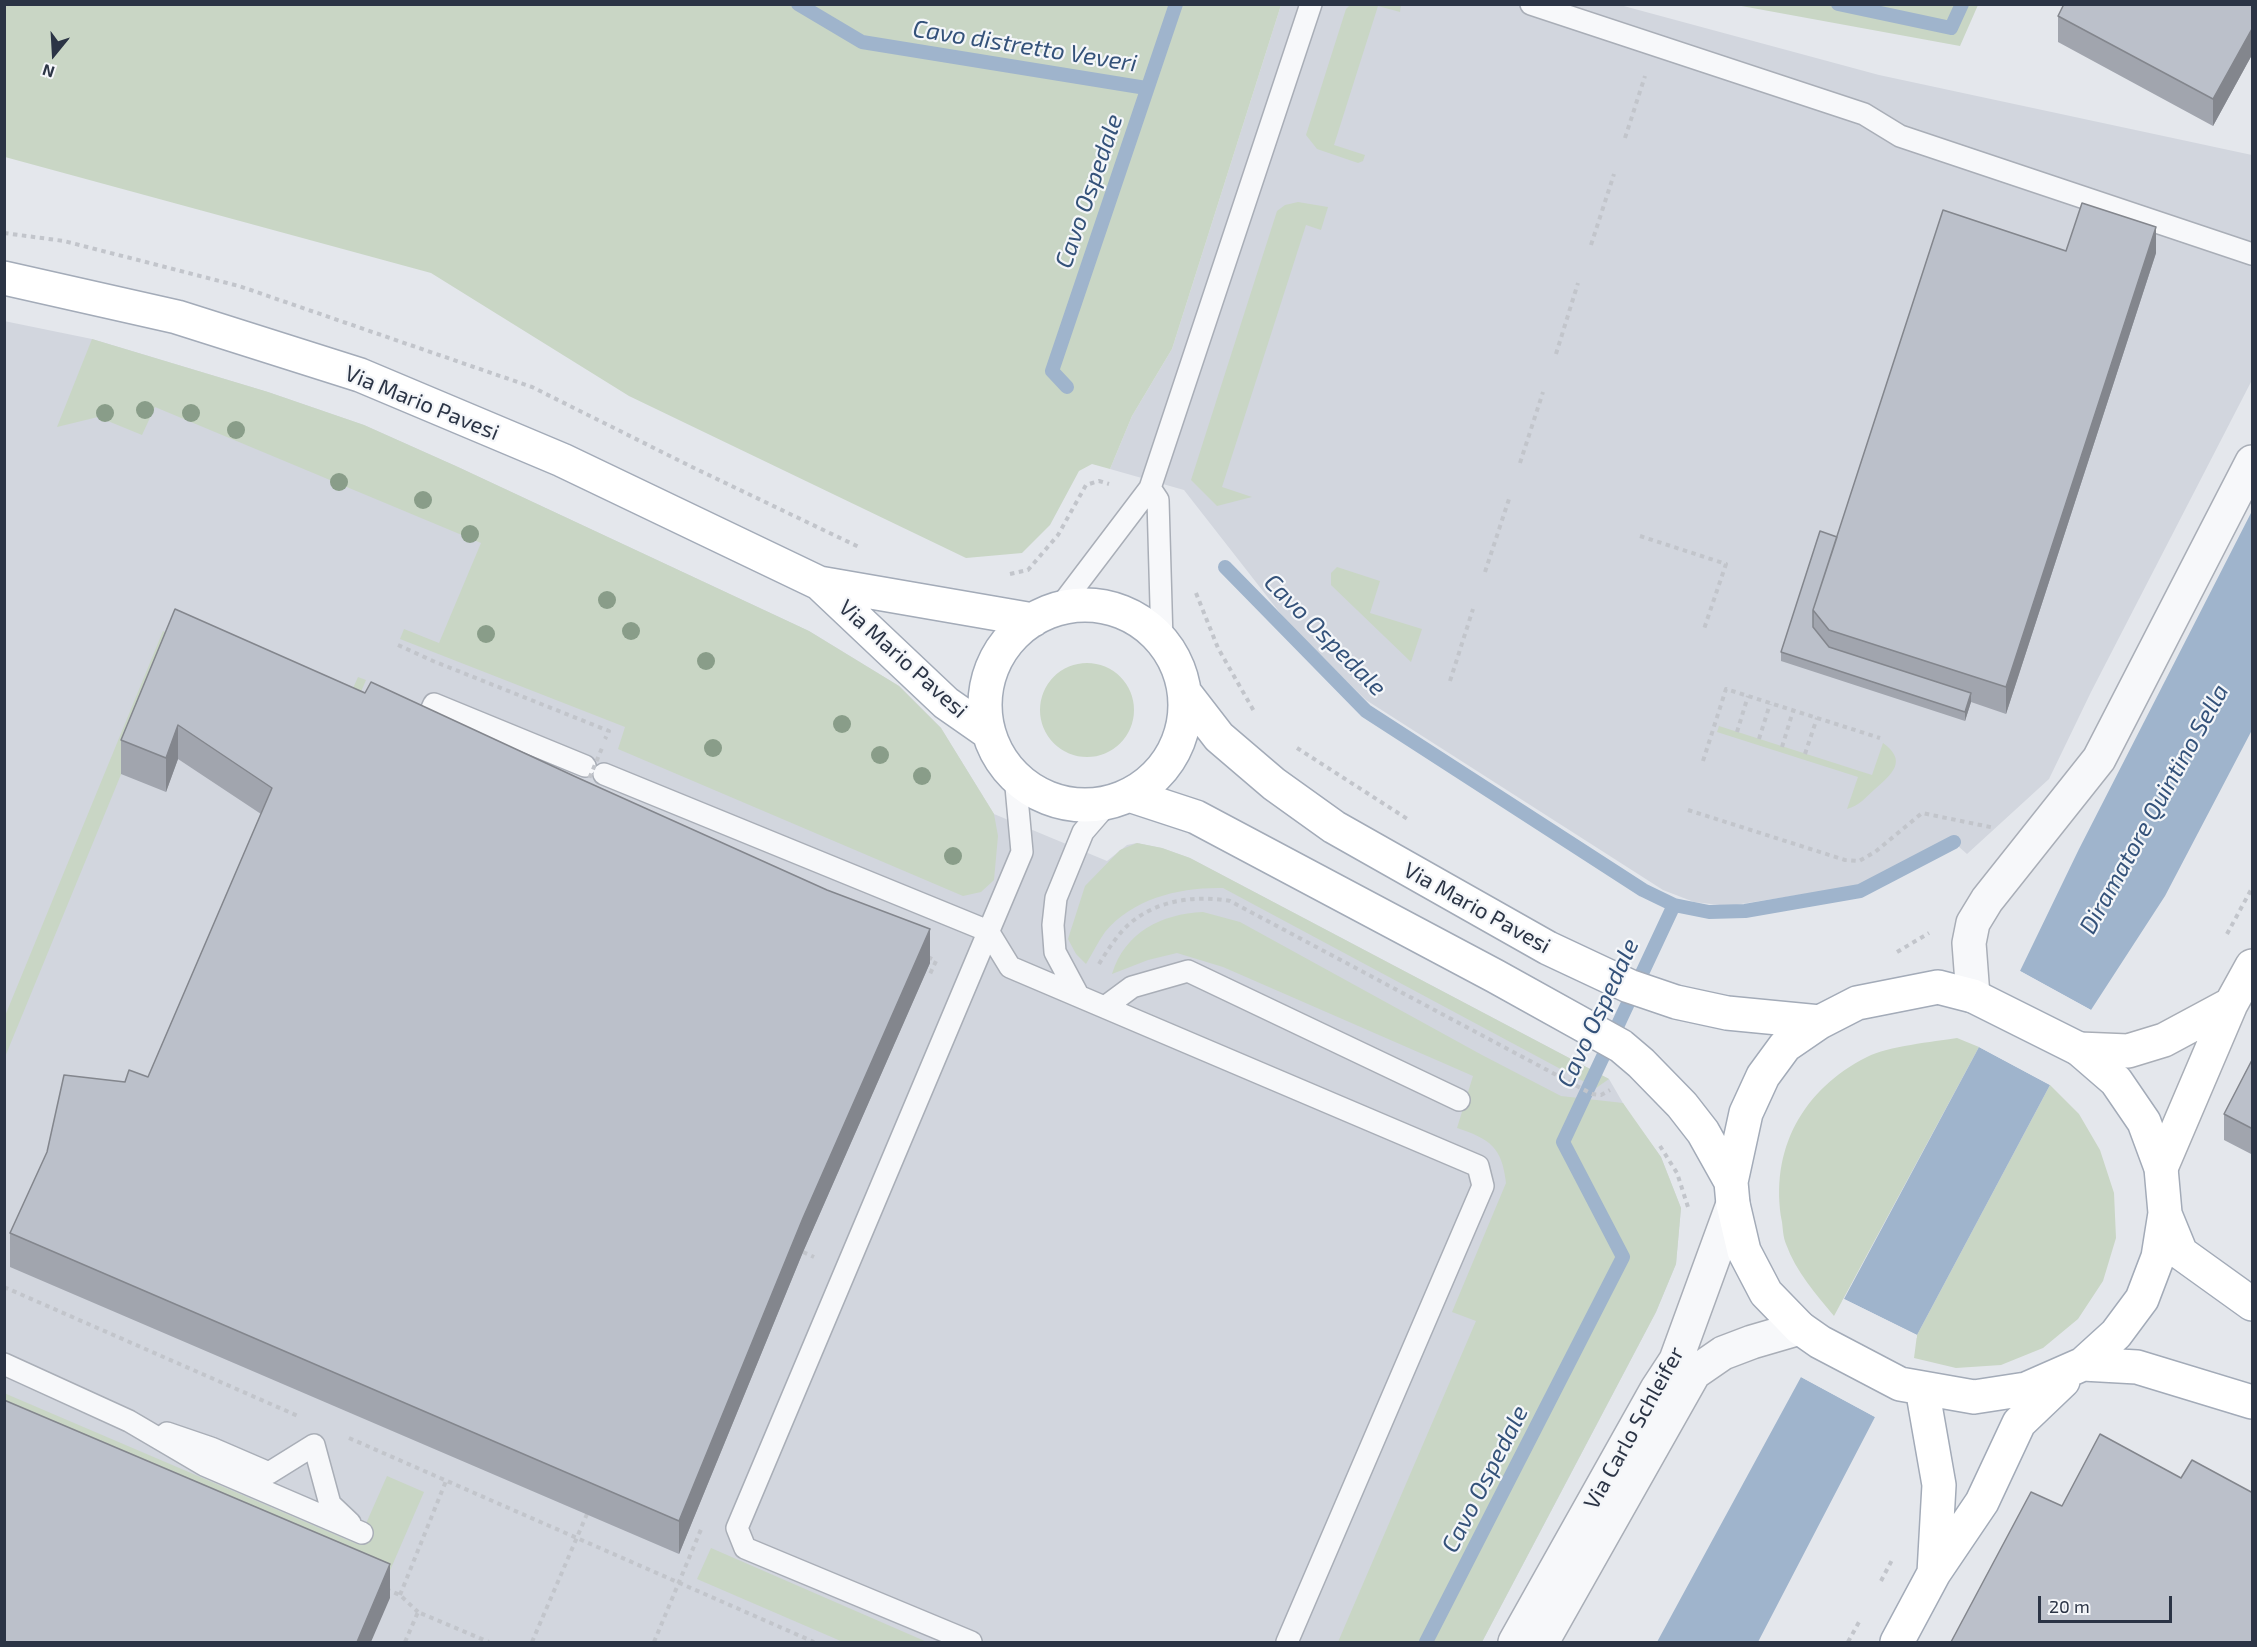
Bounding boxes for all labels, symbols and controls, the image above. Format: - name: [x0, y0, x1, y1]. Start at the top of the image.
- water label: Cavo distretto Veveri: [911, 14, 1139, 78]
- north arrow: [24, 24, 84, 84]
- text: N: [40, 61, 57, 82]
- water label: Cavo Ospedale: [1049, 110, 1129, 272]
- street label: Via Mario Pavesi: [341, 360, 503, 446]
- water label: Cavo Ospedale: [1258, 568, 1392, 702]
- street label: Via Mario Pavesi: [833, 594, 973, 724]
- water label: Diramatore Quintino Sella: [2073, 679, 2235, 939]
- street label: Via Mario Pavesi: [1399, 857, 1555, 959]
- water label: Cavo Ospedale: [1551, 934, 1645, 1092]
- street label: Via Carlo Schleifer: [1578, 1342, 1690, 1514]
- water label: Cavo Ospedale: [1436, 1401, 1534, 1557]
- scale bar: [2041, 1584, 2174, 1622]
- text: 20 m: [2049, 1595, 2090, 1617]

